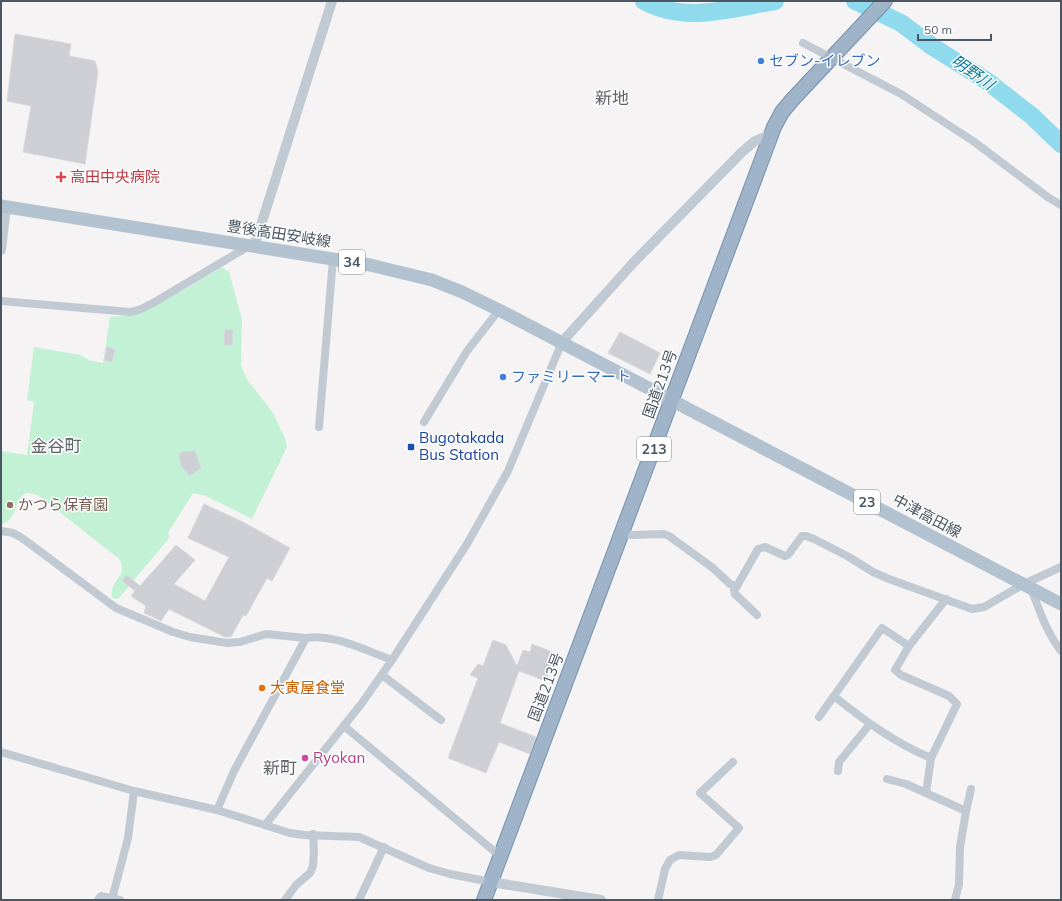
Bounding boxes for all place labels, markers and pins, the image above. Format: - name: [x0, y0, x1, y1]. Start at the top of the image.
- place label: セブン-イレブン: [769, 51, 880, 70]
- marker: セブン-イレブン: [756, 56, 766, 66]
- place label: 高田中央病院: [70, 167, 160, 186]
- marker: 高田中央病院: [55, 171, 67, 183]
- place label: ファミリーマート: [511, 367, 631, 386]
- marker: ファミリーマート: [498, 372, 508, 382]
- place label: Bugotakada Bus Station: [419, 428, 504, 464]
- marker: Bugotakada Bus Station: [406, 442, 416, 452]
- place label: かつら保育園: [18, 495, 108, 514]
- marker: かつら保育園: [5, 500, 15, 510]
- place label: 大寅屋食堂: [270, 678, 345, 697]
- marker: 大寅屋食堂: [257, 683, 267, 693]
- place label: Ryokan: [313, 748, 365, 767]
- marker: Ryokan: [300, 753, 310, 763]

